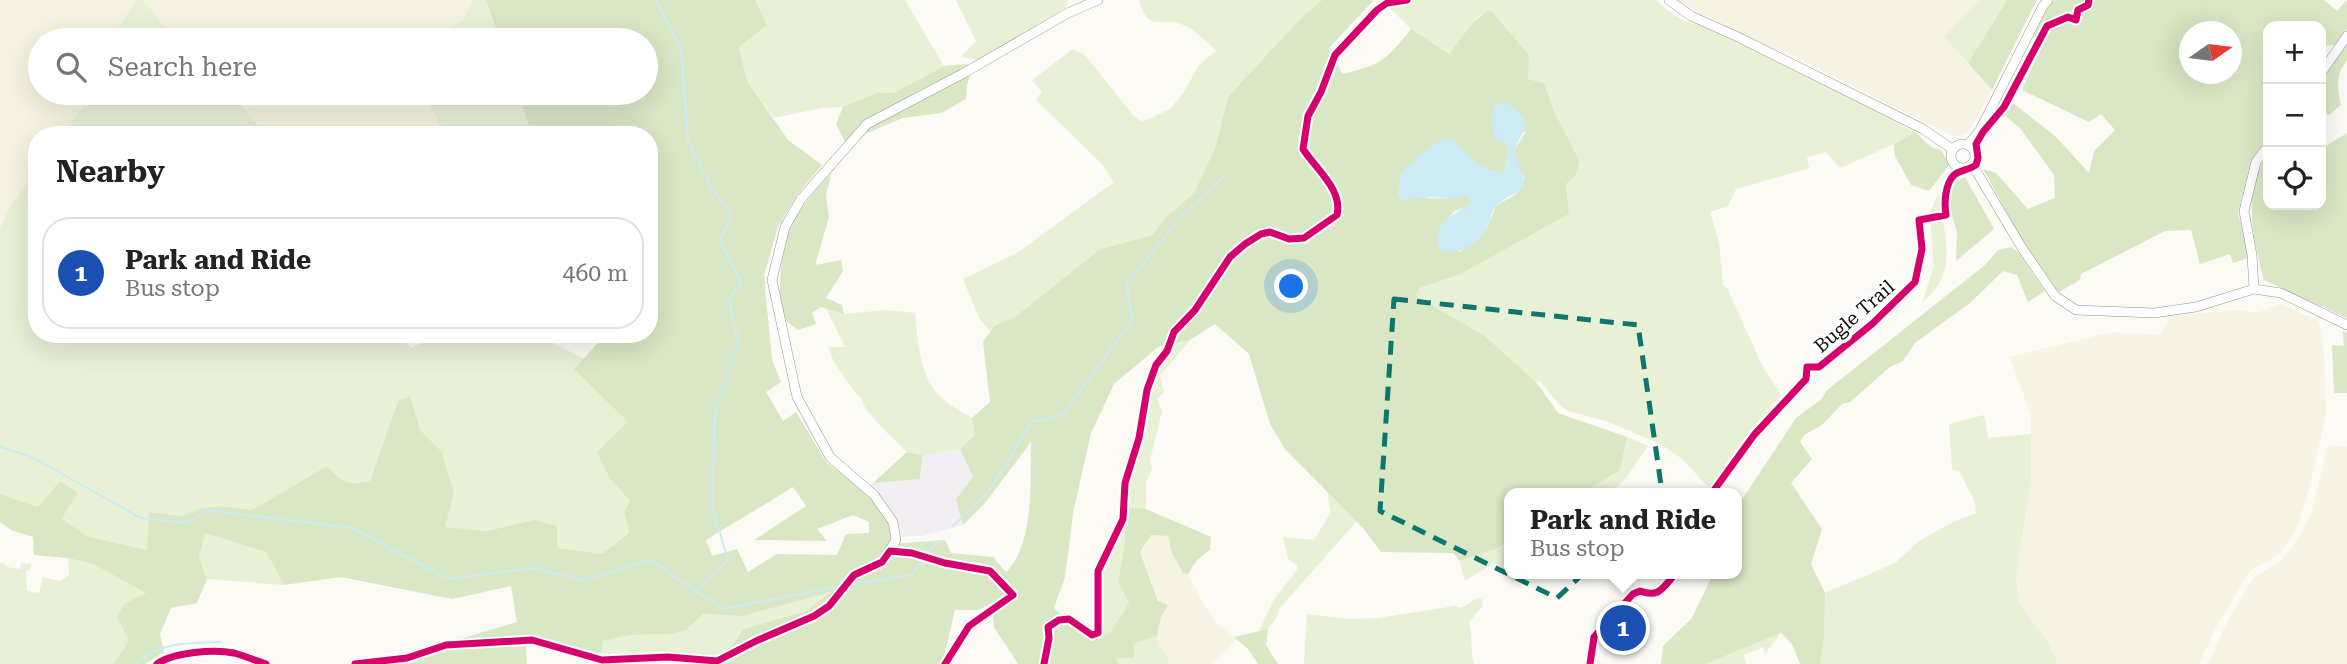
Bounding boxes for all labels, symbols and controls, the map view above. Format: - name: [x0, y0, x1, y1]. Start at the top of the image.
- north arrow: [2179, 21, 2242, 84]
- map controls: [2263, 21, 2326, 210]
- button: +: [2263, 21, 2326, 84]
- search box: [28, 28, 658, 105]
- icon: search: [52, 48, 90, 86]
- text: Search here: [108, 52, 257, 82]
- button: −: [2263, 84, 2326, 147]
- button: locate: [2263, 147, 2326, 210]
- text: Nearby: [56, 154, 165, 189]
- text: Park and Ride: [125, 245, 311, 275]
- text: 1: [75, 260, 87, 287]
- text: 460 m: [563, 260, 628, 287]
- your location: [1274, 269, 1308, 303]
- text: Bus stop: [125, 275, 220, 302]
- street label: Bugle Trail: [1810, 275, 1899, 357]
- popup: [1504, 488, 1742, 579]
- text: Park and Ride: [1530, 505, 1716, 535]
- text: Bus stop: [1530, 535, 1625, 562]
- pin: 1: [1600, 602, 1646, 654]

